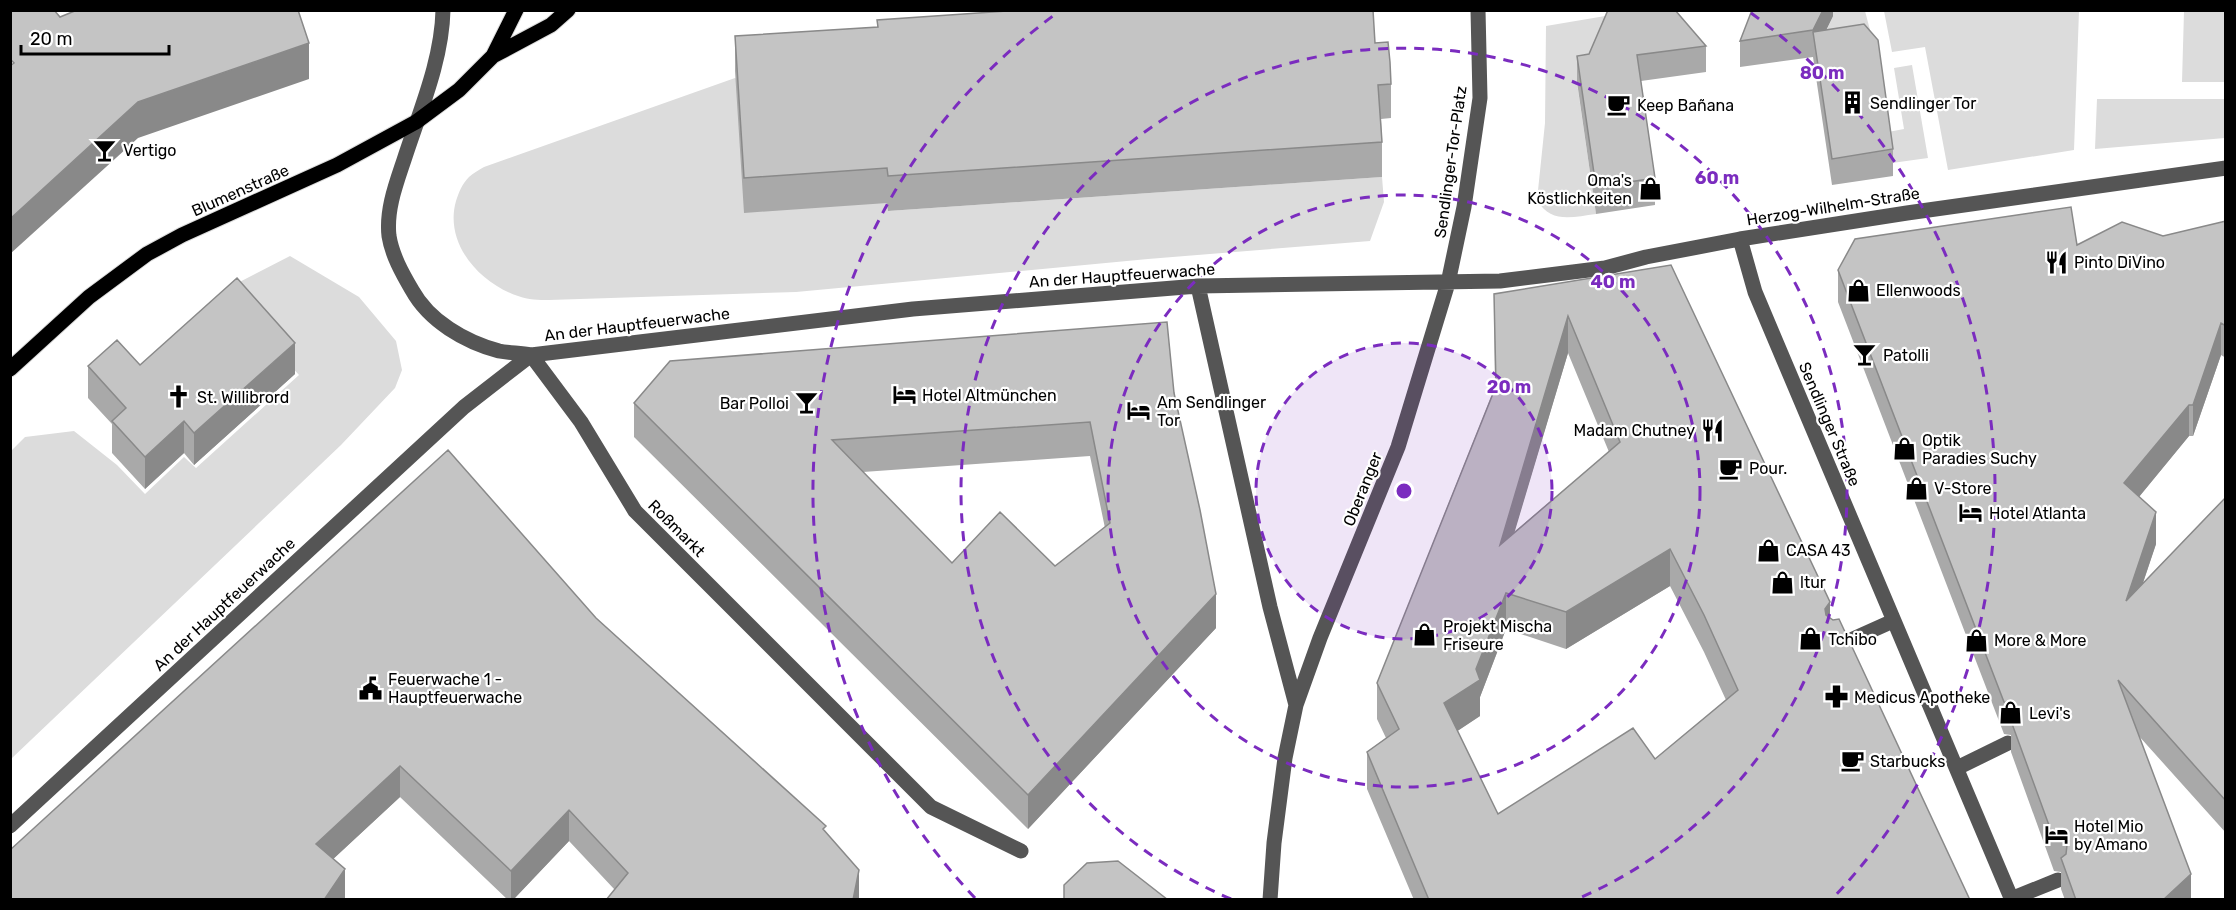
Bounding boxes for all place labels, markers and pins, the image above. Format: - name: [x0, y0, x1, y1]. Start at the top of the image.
- building icon: Sendlinger Tor: [1839, 90, 1865, 116]
- cafe icon: Keep Bañana: [1606, 92, 1632, 118]
- place label: Sendlinger Tor: [1870, 94, 1976, 113]
- place label: Keep Bañana: [1637, 96, 1734, 115]
- bar icon: Vertigo: [92, 137, 118, 163]
- place label: Vertigo: [123, 141, 177, 160]
- place label: Oma's Köstlichkeiten: [1527, 171, 1632, 208]
- shop icon: Oma's Köstlichkeiten: [1637, 176, 1663, 202]
- restaurant icon: Pinto DiVino: [2043, 249, 2069, 275]
- place label: Pinto DiVino: [2074, 253, 2165, 272]
- shop icon: Ellenwoods: [1845, 277, 1871, 303]
- place label: Ellenwoods: [1876, 281, 1961, 300]
- bar icon: Patolli: [1852, 342, 1878, 368]
- place label: Patolli: [1883, 346, 1929, 365]
- hotel icon: Hotel Altmünchen: [891, 382, 917, 408]
- church icon: St. Willibrord: [166, 384, 192, 410]
- place label: Hotel Altmünchen: [922, 386, 1057, 405]
- place label: St. Willibrord: [197, 388, 289, 407]
- bar icon: Bar Polloi: [794, 390, 820, 416]
- place label: Am Sendlinger Tor: [1157, 393, 1266, 430]
- place label: Bar Polloi: [720, 394, 789, 413]
- hotel icon: Am Sendlinger Tor: [1126, 398, 1152, 424]
- restaurant icon: Madam Chutney: [1700, 417, 1726, 443]
- place label: Madam Chutney: [1574, 421, 1695, 440]
- place label: Optik Paradies Suchy: [1922, 431, 2037, 468]
- shop icon: Optik Paradies Suchy: [1891, 436, 1917, 462]
- cafe icon: Pour.: [1718, 455, 1744, 481]
- place label: Pour.: [1749, 459, 1787, 478]
- shop icon: V-Store: [1903, 475, 1929, 501]
- place label: V-Store: [1934, 479, 1992, 498]
- centre of rings: [1394, 481, 1414, 501]
- hotel icon: Hotel Atlanta: [1958, 500, 1984, 526]
- place label: Hotel Atlanta: [1989, 504, 2086, 523]
- shop icon: CASA 43: [1755, 537, 1781, 563]
- place label: CASA 43: [1786, 541, 1851, 560]
- shop icon: ltur: [1769, 569, 1795, 595]
- place label: ltur: [1800, 573, 1826, 592]
- place label: Projekt Mischa Friseure: [1443, 617, 1552, 654]
- shop icon: Projekt Mischa Friseure: [1412, 622, 1438, 648]
- shop icon: Tchibo: [1797, 626, 1823, 652]
- shop icon: More & More: [1963, 627, 1989, 653]
- place label: Tchibo: [1828, 630, 1877, 649]
- place label: More & More: [1994, 631, 2087, 650]
- place label: Feuerwache 1 - Hauptfeuerwache: [388, 670, 522, 707]
- public building icon: Feuerwache 1 - Hauptfeuerwache: [357, 675, 383, 701]
- pharmacy icon: Medicus Apotheke: [1823, 684, 1849, 710]
- place label: Medicus Apotheke: [1854, 688, 1990, 707]
- shop icon: Levi's: [1998, 700, 2024, 726]
- place label: Levi's: [2029, 704, 2071, 723]
- cafe icon: Starbucks: [1839, 748, 1865, 774]
- place label: Starbucks: [1870, 752, 1945, 771]
- place label: Hotel Mio by Amano: [2074, 817, 2148, 854]
- hotel icon: Hotel Mio by Amano: [2043, 822, 2069, 848]

